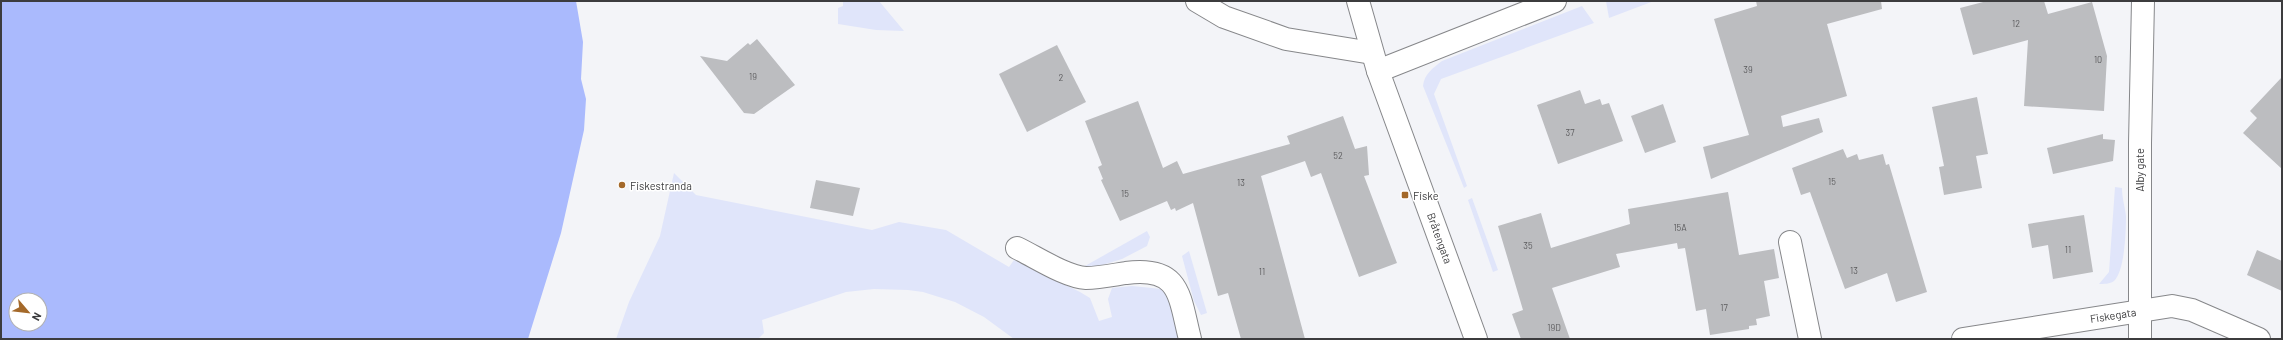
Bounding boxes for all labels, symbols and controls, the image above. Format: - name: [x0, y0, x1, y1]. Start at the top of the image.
- house number: 12: [2012, 18, 2020, 29]
- house number: 10: [2094, 54, 2102, 65]
- house number: 39: [1743, 64, 1753, 75]
- house number: 19: [749, 71, 757, 82]
- house number: 2: [1059, 72, 1064, 83]
- house number: 37: [1566, 127, 1575, 138]
- street label: Alby gate: [2133, 148, 2146, 192]
- house number: 52: [1333, 150, 1343, 161]
- house number: 15: [1828, 176, 1836, 187]
- house number: 13: [1237, 177, 1245, 188]
- place label: Fiskestranda: [630, 179, 692, 192]
- marker: Fiskestranda: [617, 180, 627, 190]
- house number: 15: [1121, 188, 1129, 199]
- place label: Fiske: [1413, 189, 1439, 202]
- marker: Fiske: [1400, 190, 1410, 200]
- street label: Bråtengata: [1425, 211, 1455, 265]
- house number: 15A: [1673, 222, 1687, 233]
- house number: 35: [1523, 240, 1533, 251]
- house number: 11: [2065, 244, 2071, 255]
- house number: 13: [1850, 265, 1858, 276]
- house number: 11: [1259, 266, 1265, 277]
- north arrow: [8, 292, 48, 332]
- house number: 17: [1720, 302, 1728, 313]
- street label: Fiskegata: [2089, 305, 2137, 325]
- text: N: [30, 311, 45, 323]
- house number: 19D: [1547, 322, 1561, 333]

